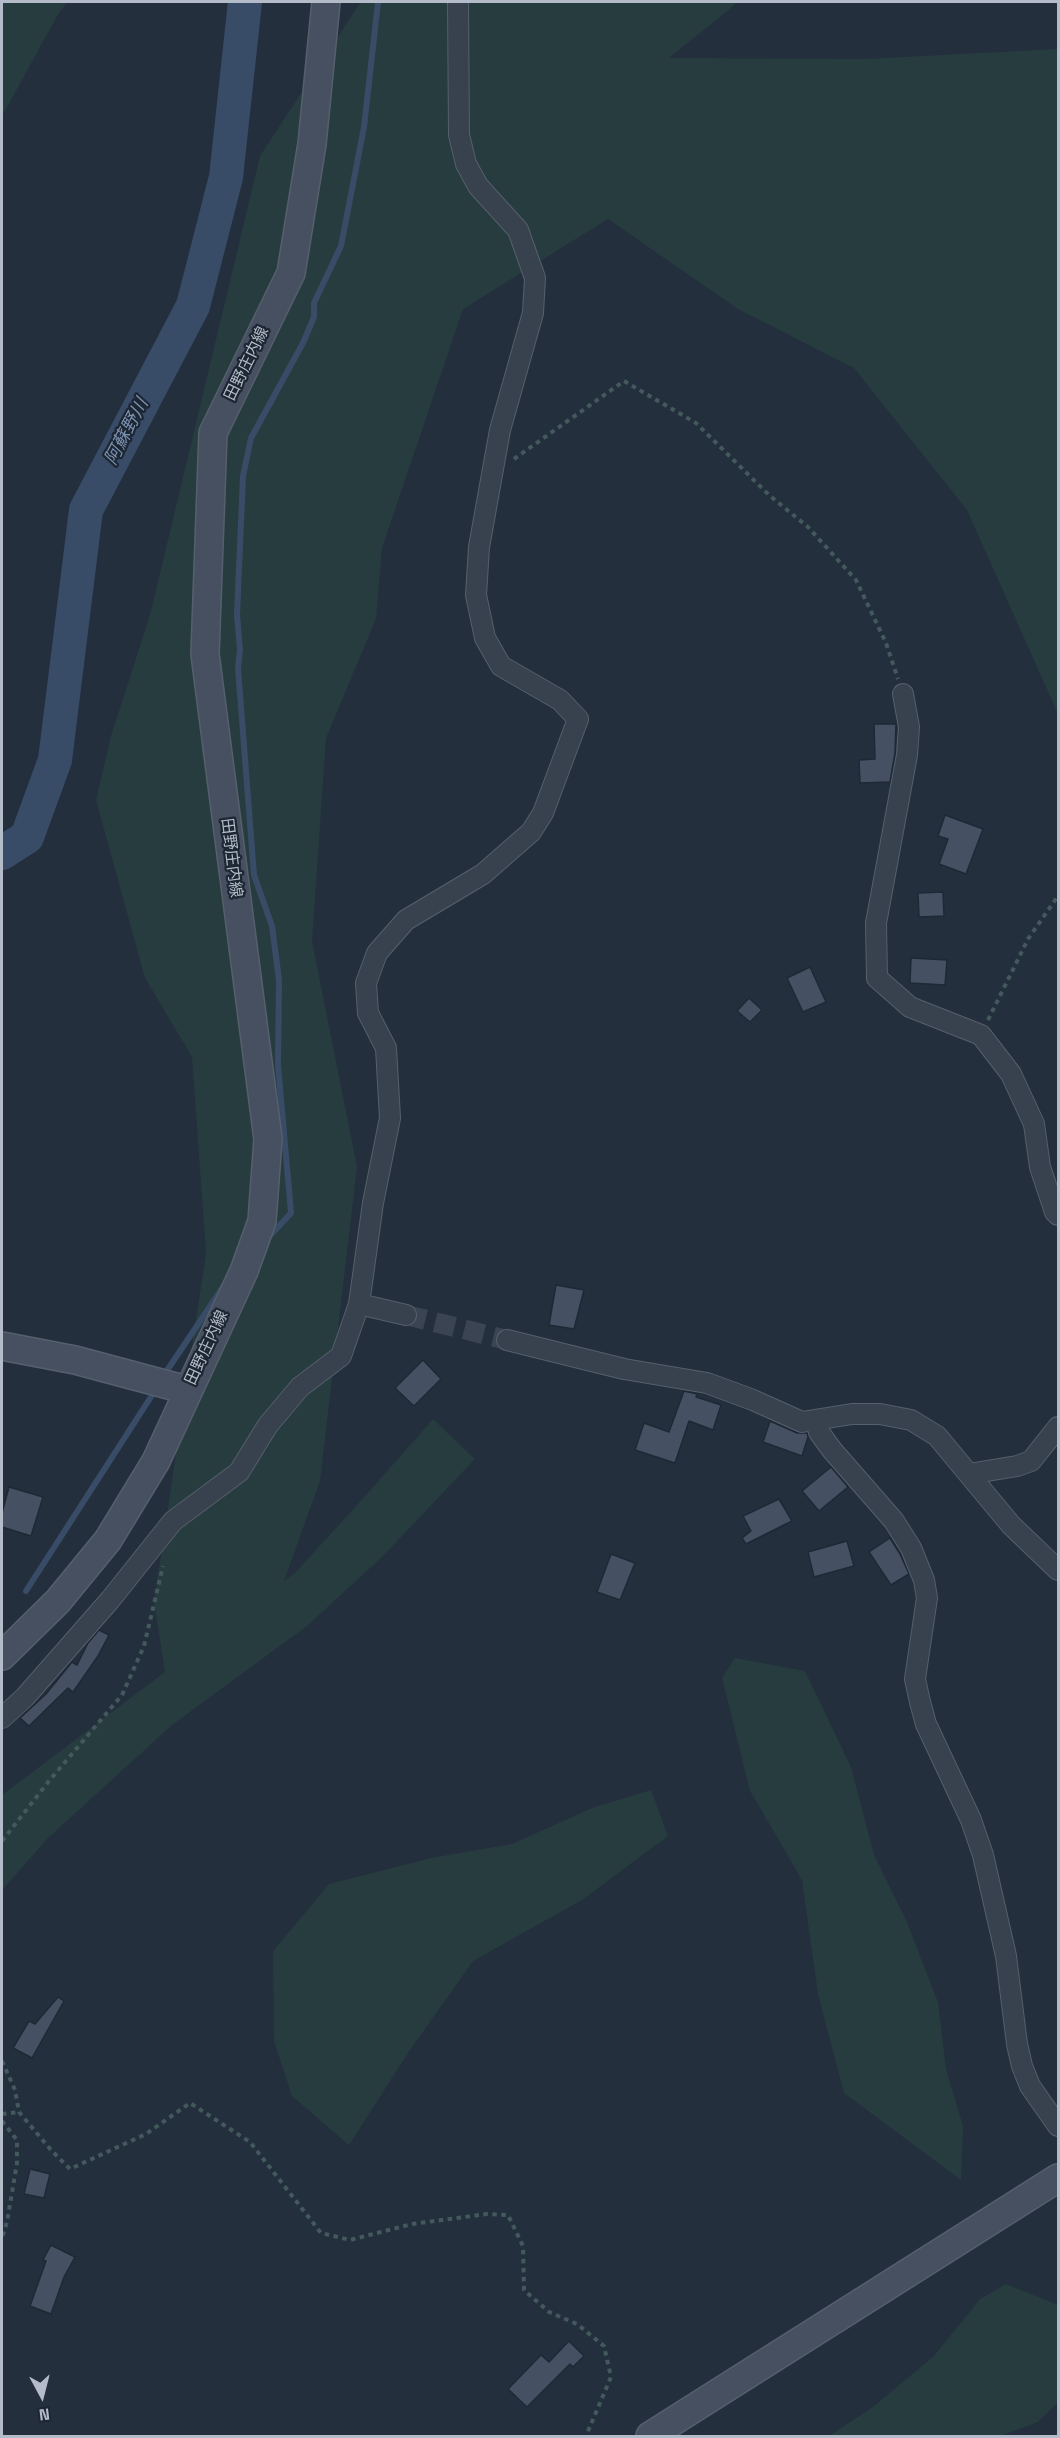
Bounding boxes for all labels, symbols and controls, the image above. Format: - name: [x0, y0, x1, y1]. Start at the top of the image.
- street label: 田野庄内線: [221, 324, 273, 404]
- water label: 阿蘇野川: [101, 395, 153, 469]
- street label: 田野庄内線: [217, 817, 245, 899]
- street label: 田野庄内線: [181, 1308, 233, 1388]
- north arrow: [12, 2366, 72, 2426]
- text: N: [38, 2403, 51, 2425]

